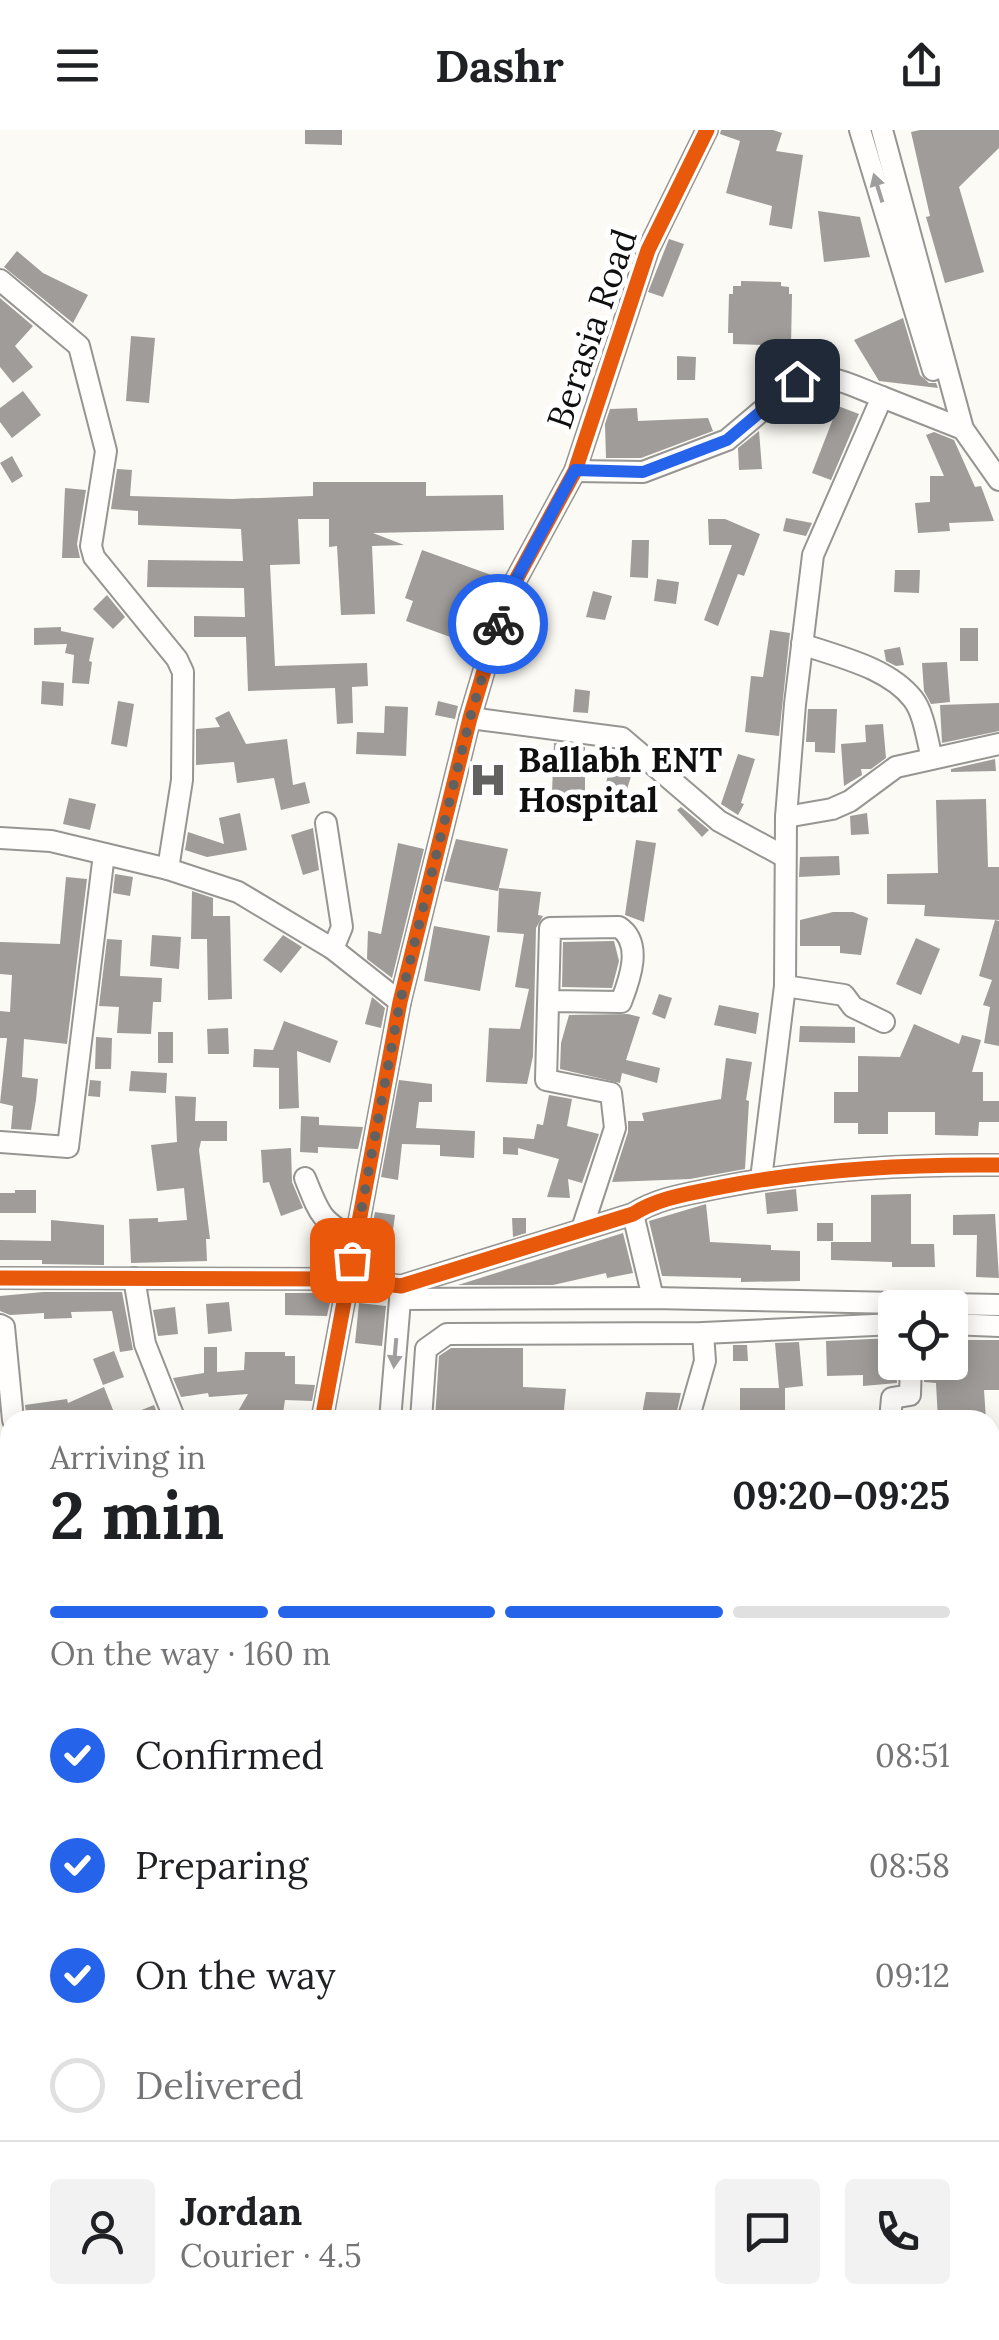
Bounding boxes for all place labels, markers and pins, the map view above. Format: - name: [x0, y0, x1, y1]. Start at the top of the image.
- pin: [755, 339, 840, 424]
- place label: Ballabh ENT Hospital: [518, 737, 722, 822]
- hospital icon: Ballabh ENT Hospital: [467, 759, 509, 801]
- pin: [310, 1218, 395, 1303]

